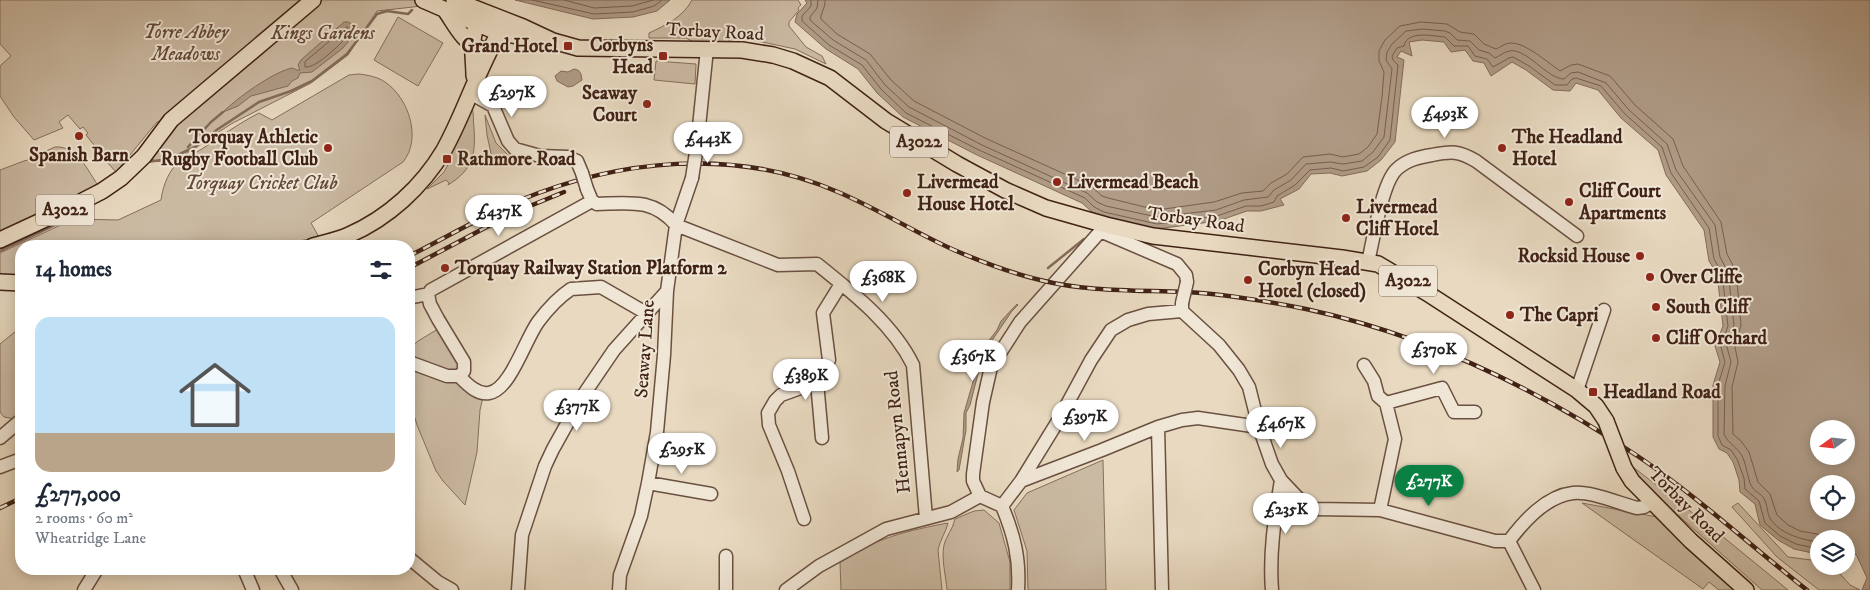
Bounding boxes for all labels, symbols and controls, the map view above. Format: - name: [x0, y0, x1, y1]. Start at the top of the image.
- street label: Torbay Road: [666, 18, 765, 46]
- park label: Torre Abbey Meadows: [144, 21, 230, 66]
- park label: Kings Gardens: [270, 22, 376, 45]
- place label: Corbyns Head: [590, 34, 654, 79]
- place label: Grand Hotel: [462, 35, 558, 58]
- marker: Grand Hotel: [562, 40, 574, 52]
- marker: Corbyns Head: [657, 50, 669, 62]
- pin: £297K: [477, 76, 547, 118]
- text: £297K: [489, 82, 535, 102]
- place label: Seaway Court: [582, 82, 638, 127]
- pin: £493K: [1410, 96, 1480, 139]
- marker: Seaway Court: [641, 98, 653, 110]
- text: £493K: [1422, 103, 1468, 123]
- pin: £443K: [673, 121, 743, 164]
- place label: Torquay Athletic Rugby Football Club: [161, 126, 318, 171]
- road number: A3022: [890, 126, 948, 158]
- place label: The Headland Hotel: [1511, 126, 1623, 171]
- text: £443K: [685, 128, 731, 148]
- marker: Spanish Barn: [73, 130, 85, 142]
- marker: Torquay Athletic Rugby Football Club: [322, 142, 334, 154]
- marker: The Headland Hotel: [1496, 142, 1508, 154]
- place label: Spanish Barn: [29, 144, 130, 167]
- place label: Rathmore Road: [457, 148, 576, 171]
- marker: Rathmore Road: [441, 153, 453, 165]
- place label: Livermead House Hotel: [917, 171, 1014, 216]
- place label: Livermead Beach: [1067, 171, 1200, 194]
- park label: Torquay Cricket Club: [185, 172, 337, 196]
- marker: Livermead Beach: [1051, 176, 1063, 188]
- place label: Cliff Court Apartments: [1578, 180, 1667, 225]
- marker: Livermead House Hotel: [901, 187, 913, 199]
- road number: A3022: [36, 194, 94, 226]
- pin: £437K: [464, 194, 534, 237]
- place label: Livermead Cliff Hotel: [1356, 196, 1439, 241]
- marker: Cliff Court Apartments: [1563, 196, 1575, 208]
- text: £437K: [476, 201, 522, 221]
- street label: Torbay Road: [1146, 202, 1247, 238]
- marker: Livermead Cliff Hotel: [1340, 212, 1352, 224]
- place label: Rocksid House: [1518, 245, 1630, 268]
- marker: Rocksid House: [1634, 250, 1646, 262]
- icon: filters: [367, 256, 395, 284]
- text: 14 homes: [35, 257, 112, 283]
- place label: Torquay Railway Station Platform 2: [454, 257, 727, 281]
- place label: Corbyn Head Hotel (closed): [1258, 258, 1366, 303]
- pin: £368K: [848, 260, 918, 303]
- marker: Torquay Railway Station Platform 2: [439, 262, 451, 274]
- road number: A3022: [1379, 266, 1437, 296]
- place label: Over Cliffe: [1660, 266, 1743, 289]
- text: £368K: [861, 267, 905, 287]
- marker: Over Cliffe: [1644, 271, 1656, 283]
- marker: Corbyn Head Hotel (closed): [1242, 274, 1254, 286]
- place label: South Cliff: [1666, 296, 1752, 319]
- street label: Seaway Lane: [630, 299, 660, 399]
- marker: South Cliff: [1650, 301, 1662, 313]
- place label: The Capri: [1519, 304, 1598, 327]
- marker: The Capri: [1504, 309, 1516, 321]
- place label: Cliff Orchard: [1666, 327, 1768, 350]
- pin: £370K: [1399, 332, 1469, 375]
- marker: Cliff Orchard: [1650, 332, 1662, 344]
- text: £370K: [1411, 339, 1457, 359]
- pin: £367K: [938, 340, 1008, 382]
- text: £367K: [950, 346, 996, 366]
- icon: home: [170, 350, 260, 440]
- pin: £389K: [771, 358, 841, 401]
- text: £389K: [784, 365, 828, 385]
- street label: Hennapyn Road: [880, 369, 916, 495]
- place label: Headland Road: [1603, 381, 1721, 404]
- marker: Headland Road: [1587, 386, 1599, 398]
- pin: £377K: [542, 390, 612, 432]
- text: £377K: [554, 396, 600, 416]
- pin: £397K: [1050, 400, 1120, 442]
- text: £397K: [1063, 406, 1107, 426]
- pin: £467K: [1246, 406, 1316, 449]
- text: £467K: [1257, 413, 1305, 433]
- north arrow: [1810, 420, 1855, 465]
- map controls: [1810, 420, 1855, 575]
- pin: £295K: [647, 432, 717, 475]
- text: £295K: [659, 439, 705, 459]
- street label: Torbay Road: [1643, 462, 1729, 548]
- pin: £277K: [1394, 464, 1464, 507]
- text: £277K: [1406, 471, 1452, 491]
- button: locate: [1810, 475, 1855, 520]
- text: £277,000: [35, 482, 121, 508]
- pin: £235K: [1251, 492, 1321, 535]
- text: £235K: [1264, 499, 1308, 519]
- text: 2 rooms · 60 m²: [35, 508, 133, 528]
- text: Wheatridge Lane: [35, 528, 146, 548]
- button: layers: [1810, 530, 1855, 575]

